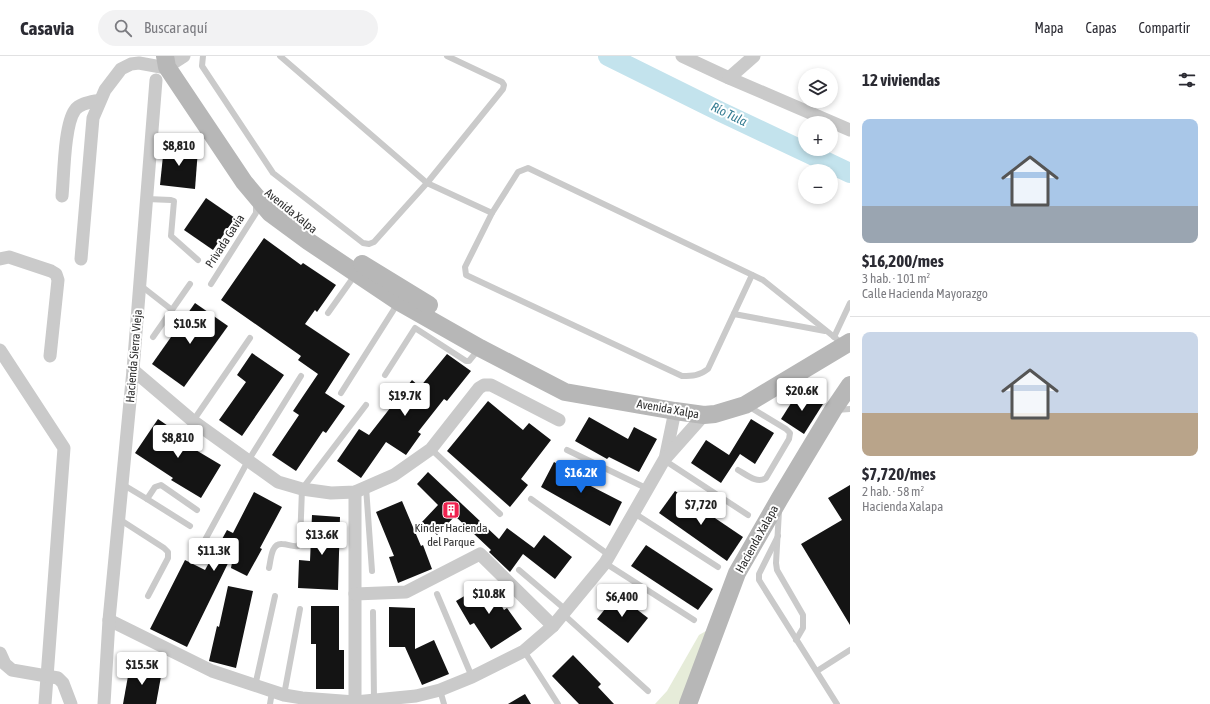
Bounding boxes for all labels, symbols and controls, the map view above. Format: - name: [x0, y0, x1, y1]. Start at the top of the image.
- search box: [98, 10, 378, 46]
- text: Casavia: [20, 17, 74, 39]
- icon: search: [112, 17, 134, 39]
- text: Buscar aquí: [144, 19, 207, 36]
- text: Mapa: [1035, 20, 1064, 36]
- text: Capas: [1086, 20, 1117, 36]
- text: Compartir: [1139, 20, 1190, 36]
- map controls: [798, 68, 838, 204]
- button: layers: [798, 68, 838, 108]
- icon: filters: [1176, 69, 1198, 91]
- text: 12 viviendas: [862, 70, 940, 90]
- water label: Río Tula: [709, 99, 749, 129]
- button: +: [798, 116, 838, 156]
- pin: $8,810: [146, 133, 212, 167]
- text: $8,810: [163, 138, 195, 153]
- icon: home: [994, 145, 1066, 217]
- button: −: [798, 164, 838, 204]
- street label: Avenida Xalpa: [262, 186, 320, 236]
- street label: Privada Gavia: [203, 212, 247, 270]
- text: $16,200/mes: [862, 251, 944, 271]
- text: 3 hab. · 101 m²: [862, 271, 930, 286]
- text: Calle Hacienda Mayorazgo: [862, 286, 988, 301]
- street label: Hacienda Sierra Vieja: [123, 309, 145, 403]
- pin: $10.5K: [157, 311, 223, 345]
- text: $10.5K: [174, 316, 206, 331]
- icon: home: [994, 358, 1066, 430]
- pin: $20.6K: [769, 378, 835, 412]
- pin: $19.7K: [372, 383, 438, 417]
- text: $20.6K: [786, 383, 818, 398]
- text: $19.7K: [389, 388, 421, 403]
- street label: Avenida Xalpa: [636, 397, 700, 421]
- pin: $8,810: [145, 425, 211, 459]
- text: $8,810: [162, 430, 194, 445]
- pin: $16.2K: [548, 460, 614, 494]
- text: $7,720/mes: [862, 464, 936, 484]
- text: $16.2K: [565, 465, 597, 480]
- text: 2 hab. · 58 m²: [862, 484, 924, 499]
- pin: $7,720: [668, 492, 734, 526]
- text: $7,720: [685, 497, 717, 512]
- text: Hacienda Xalapa: [862, 499, 943, 514]
- building icon: Kinder Hacienda del Parque: [441, 500, 461, 520]
- street label: Hacienda Xalapa: [733, 503, 781, 575]
- place label: Kinder Hacienda del Parque: [414, 521, 488, 549]
- pin: $13.6K: [289, 522, 355, 556]
- text: $13.6K: [306, 527, 338, 542]
- pin: $11.3K: [181, 538, 247, 572]
- text: $11.3K: [198, 543, 230, 558]
- pin: $10.8K: [456, 581, 522, 615]
- pin: $6,400: [589, 584, 655, 618]
- text: $10.8K: [473, 586, 505, 601]
- text: $6,400: [606, 589, 638, 604]
- pin: $15.5K: [109, 652, 175, 686]
- text: $15.5K: [126, 657, 158, 672]

